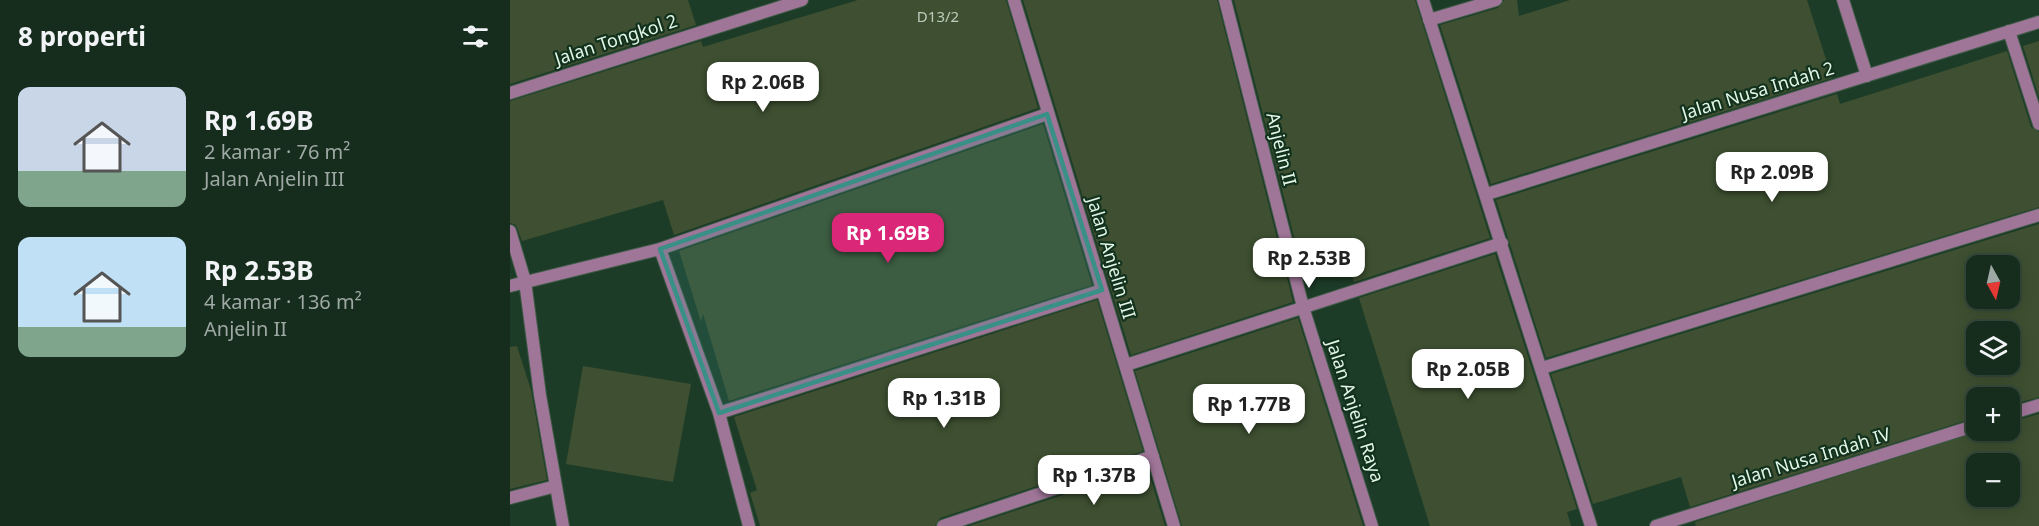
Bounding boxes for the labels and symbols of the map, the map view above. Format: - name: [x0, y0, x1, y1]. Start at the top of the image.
- house number: D13/2: [917, 6, 959, 26]
- street label: Jalan Tongkol 2: [549, 8, 680, 71]
- street label: Jalan Nusa Indah 2: [1677, 55, 1837, 125]
- pin: Rp 2.06B: [701, 62, 825, 113]
- street label: Anjelin II: [1261, 110, 1303, 188]
- pin: Rp 2.09B: [1710, 152, 1834, 203]
- street label: Jalan Anjelin III: [1081, 192, 1142, 322]
- pin: Rp 1.69B: [826, 213, 950, 264]
- pin: Rp 2.53B: [1247, 238, 1371, 289]
- north arrow: [1966, 255, 2020, 309]
- street label: Jalan Anjelin Raya: [1321, 334, 1390, 485]
- pin: Rp 2.05B: [1406, 349, 1530, 400]
- pin: Rp 1.31B: [882, 378, 1006, 429]
- pin: Rp 1.77B: [1187, 384, 1311, 435]
- street label: Jalan Nusa Indah IV: [1726, 421, 1893, 493]
- pin: Rp 1.37B: [1032, 455, 1156, 506]

